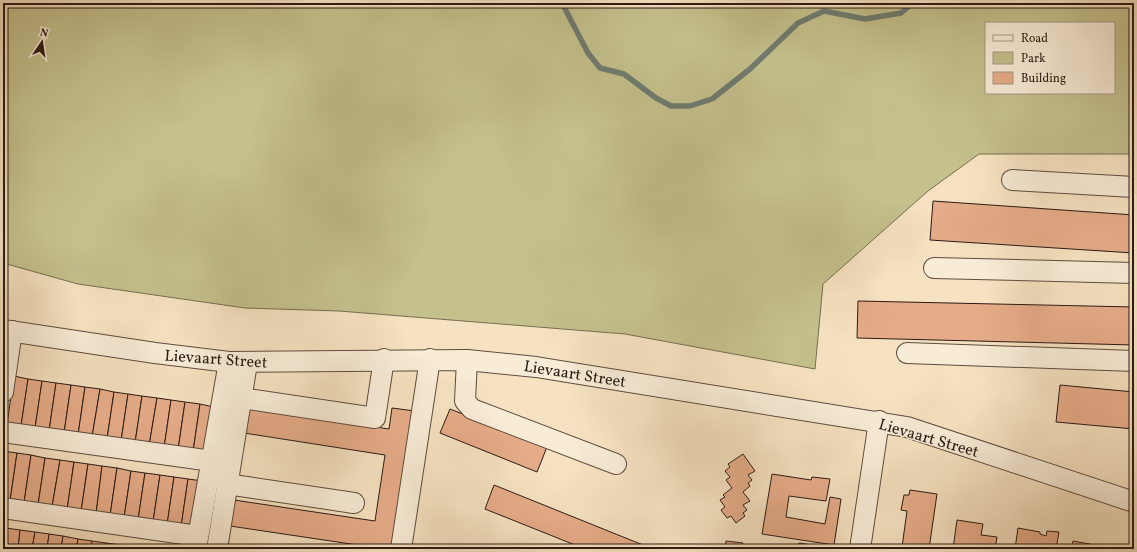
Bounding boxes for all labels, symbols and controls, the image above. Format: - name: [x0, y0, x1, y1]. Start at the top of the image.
- north arrow: [22, 22, 62, 62]
- legend: [985, 22, 1115, 94]
- text: N: [38, 26, 49, 42]
- text: Road: [1021, 31, 1048, 47]
- text: Park: [1021, 51, 1046, 67]
- text: Building: [1021, 71, 1066, 87]
- street label: Lievaart Street: [164, 345, 268, 375]
- street label: Lievaart Street: [522, 356, 628, 394]
- street label: Lievaart Street: [876, 414, 981, 464]

